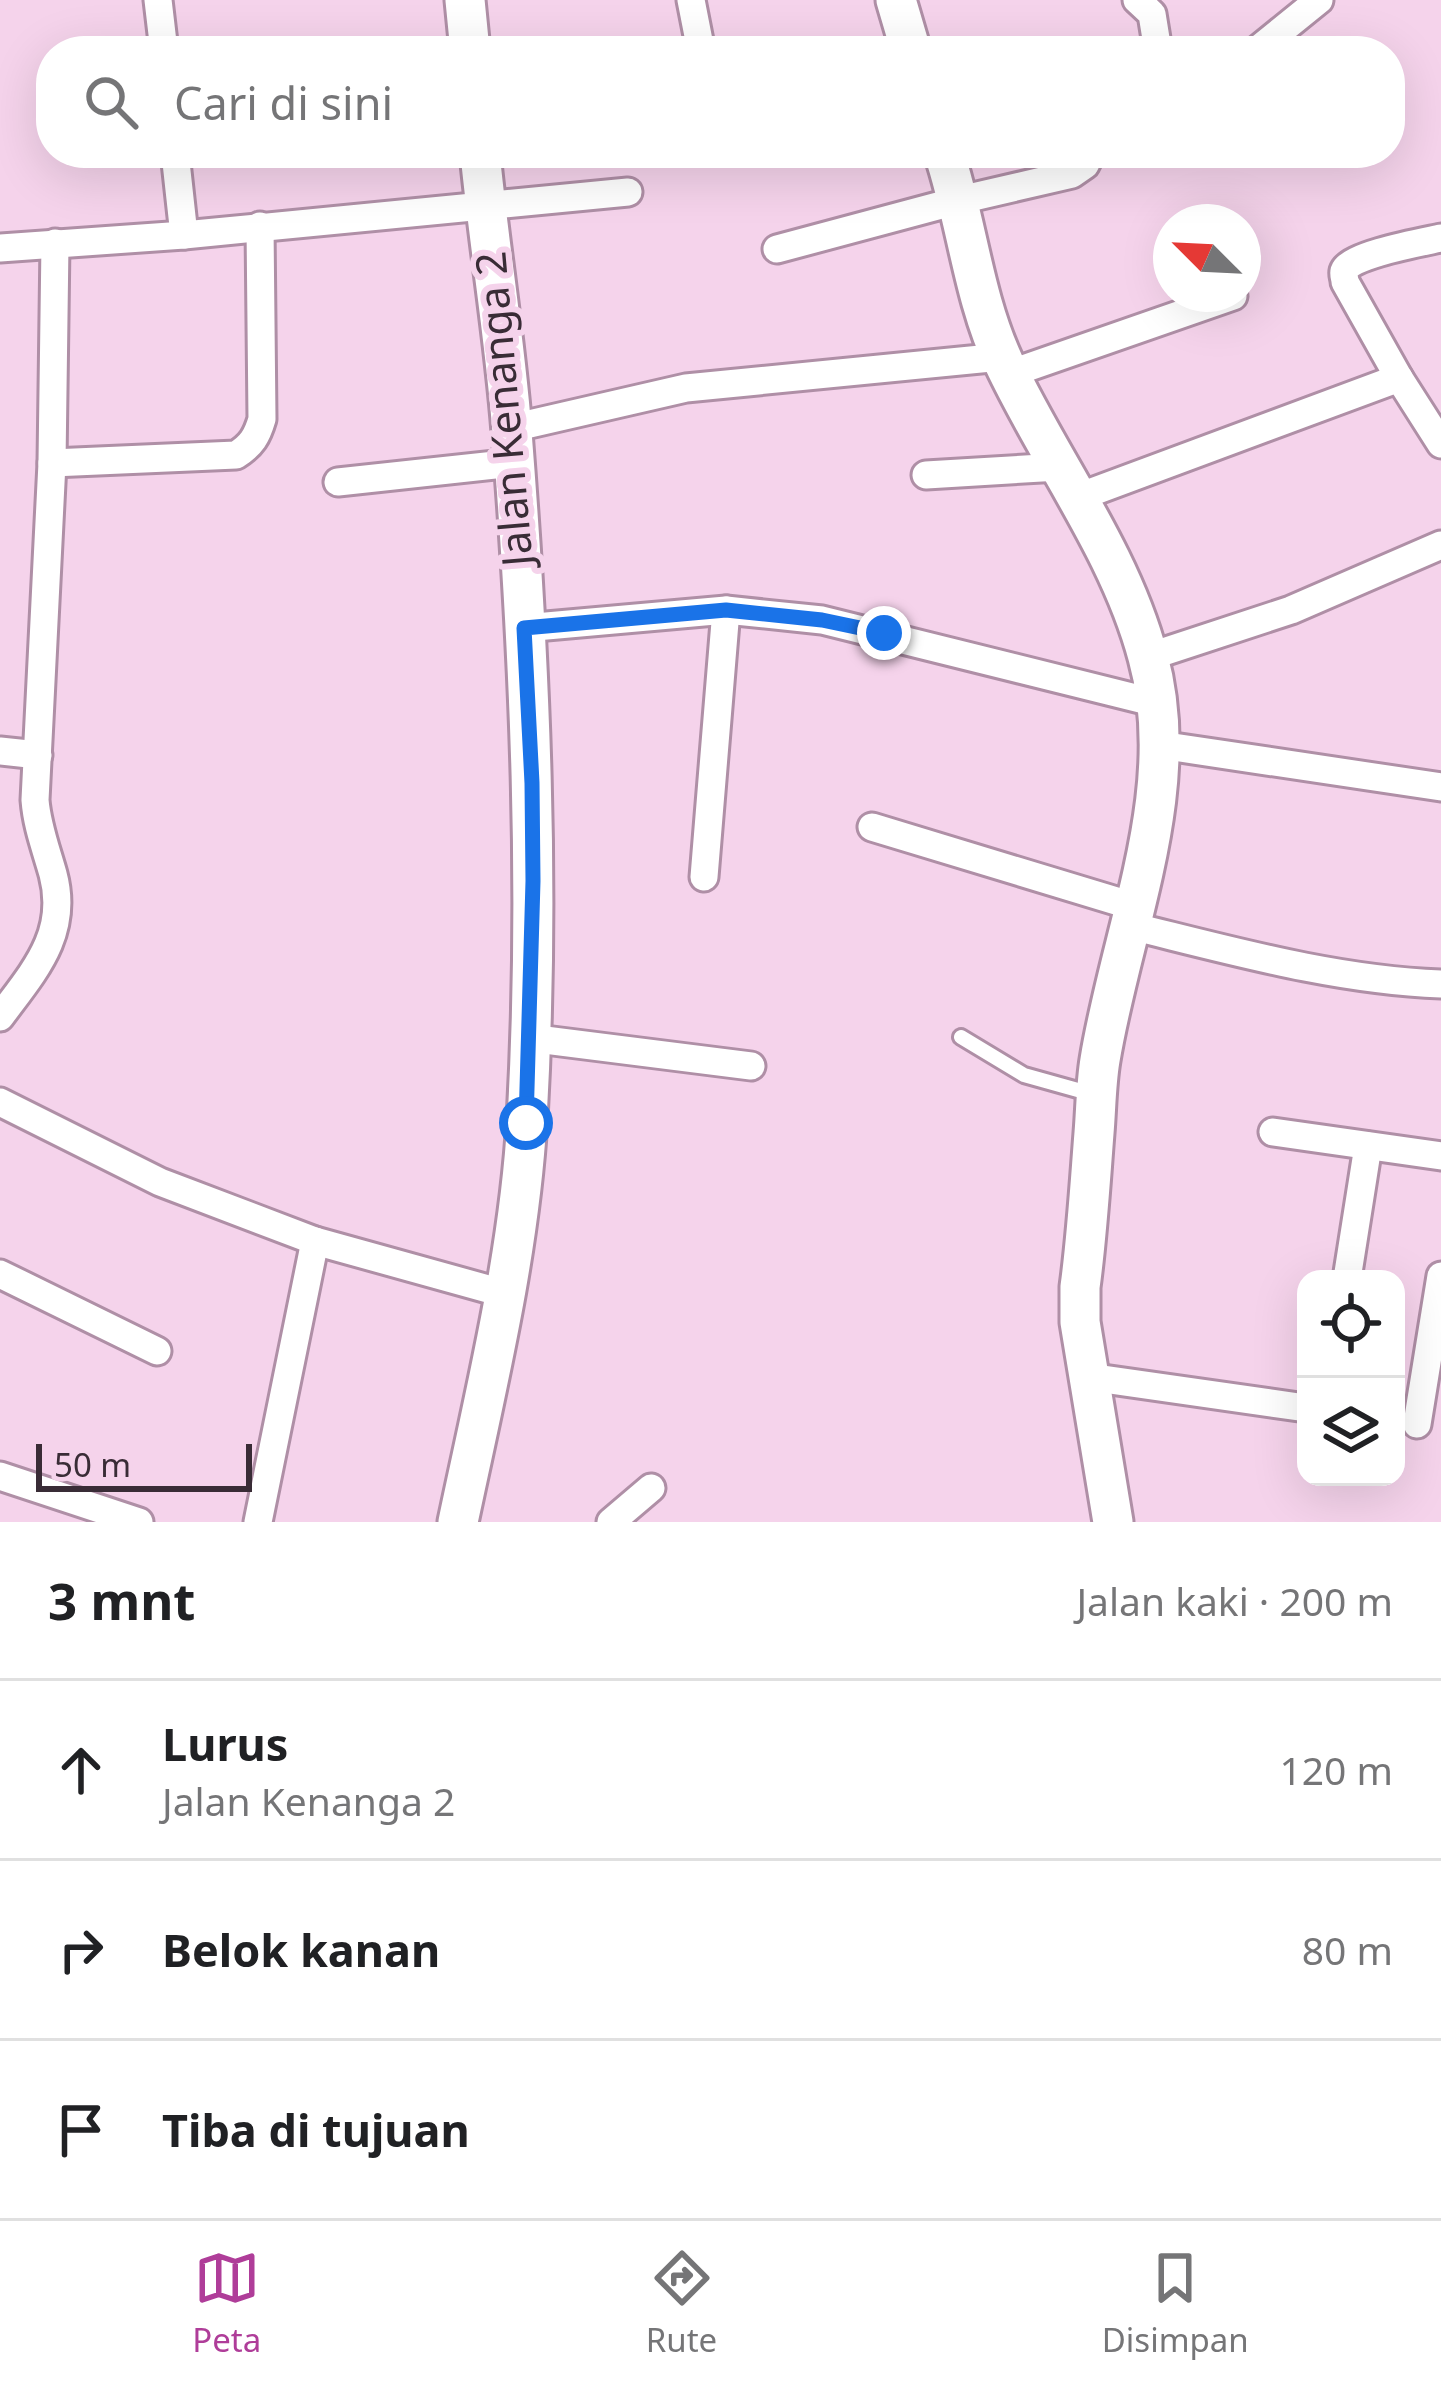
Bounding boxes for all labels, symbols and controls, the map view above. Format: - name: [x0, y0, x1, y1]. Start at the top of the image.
- search box: [36, 36, 1405, 168]
- icon: search: [78, 69, 144, 135]
- text: Cari di sini: [174, 72, 393, 133]
- north arrow: [1153, 204, 1261, 312]
- street label: Jalan Kenanga 2: [460, 249, 545, 573]
- route end: [857, 606, 911, 660]
- route start: [499, 1096, 553, 1150]
- map controls: [1297, 1270, 1405, 1486]
- button: locate: [1297, 1270, 1405, 1378]
- button: layers: [1297, 1378, 1405, 1486]
- scale bar: [36, 1438, 252, 1491]
- text: 50 m: [54, 1442, 131, 1487]
- text: 3 mnt: [48, 1565, 195, 1635]
- text: Jalan kaki · 200 m: [1076, 1574, 1393, 1627]
- text: Lurus: [162, 1713, 288, 1774]
- icon: ahead: [48, 1737, 114, 1803]
- text: 120 m: [1279, 1743, 1393, 1796]
- text: Jalan Kenanga 2: [162, 1774, 455, 1827]
- icon: right: [48, 1917, 114, 1983]
- text: Belok kanan: [162, 1919, 440, 1980]
- text: 80 m: [1302, 1923, 1393, 1976]
- icon: arrive: [48, 2097, 114, 2163]
- text: Tiba di tujuan: [162, 2099, 470, 2160]
- tab: Peta: [192, 2245, 261, 2362]
- tab: Rute: [646, 2245, 717, 2362]
- tab: Disimpan: [1102, 2245, 1249, 2362]

